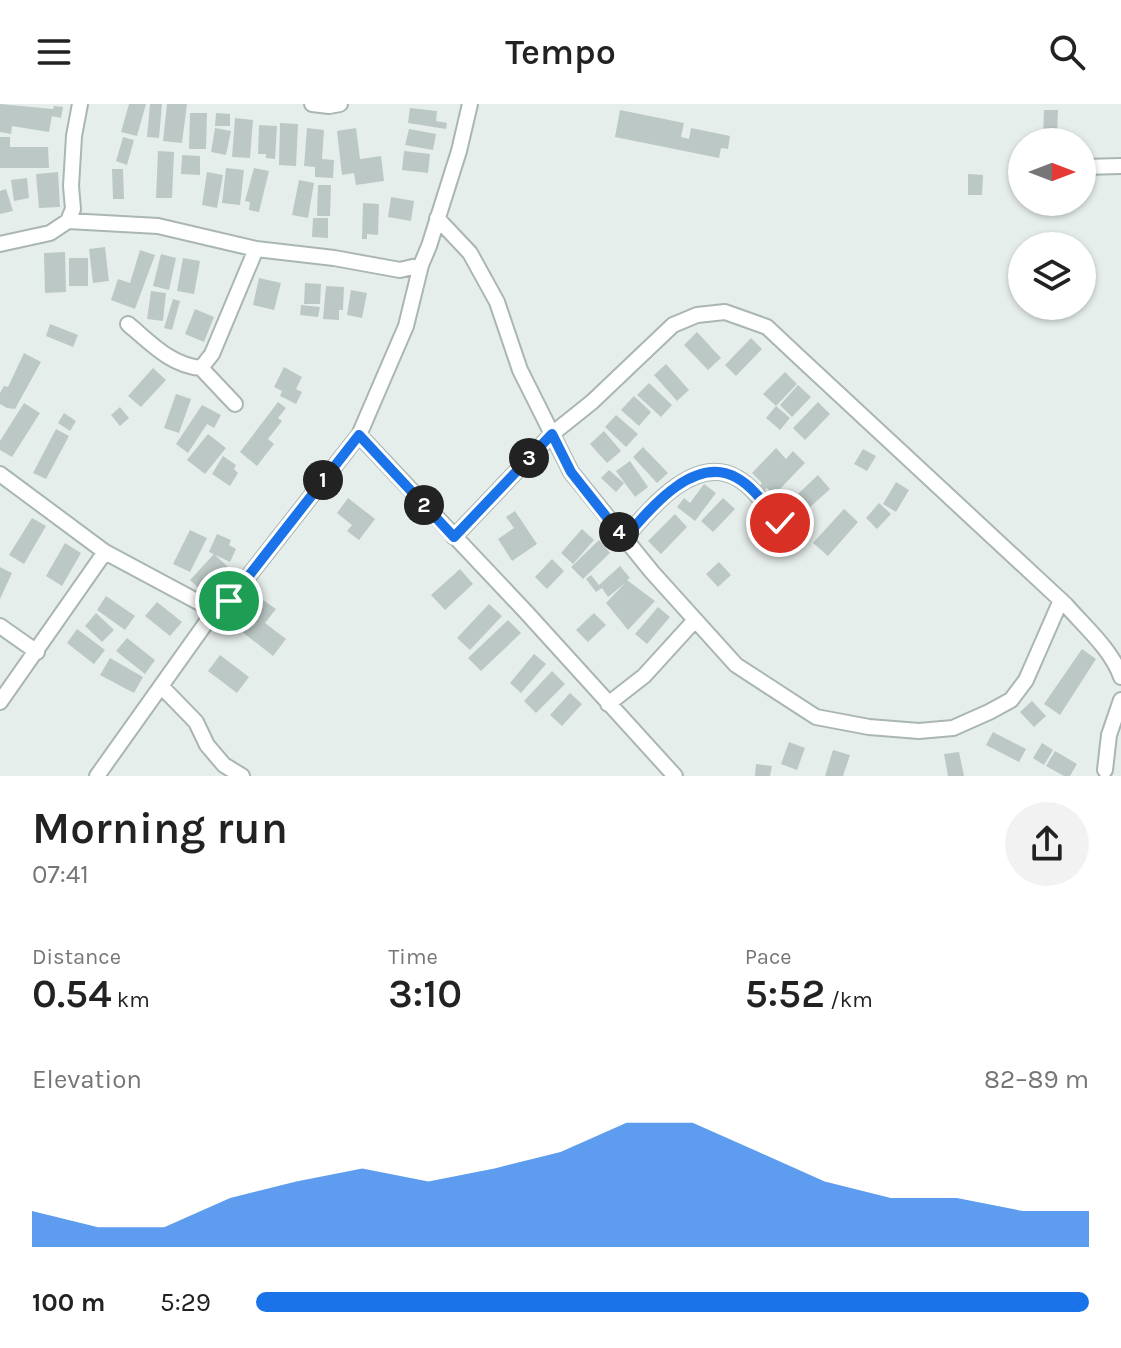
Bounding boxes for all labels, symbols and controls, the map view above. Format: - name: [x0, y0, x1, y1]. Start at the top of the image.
- icon: menu: [32, 30, 76, 74]
- icon: search: [1045, 30, 1089, 74]
- text: Tempo: [505, 31, 616, 73]
- north arrow: [1008, 128, 1096, 216]
- map controls: [1008, 128, 1096, 320]
- button: layers: [1008, 232, 1096, 320]
- pin: 3: [509, 438, 549, 478]
- text: 3: [522, 445, 536, 471]
- pin: 1: [303, 460, 343, 500]
- text: 1: [319, 467, 327, 493]
- pin: 2: [404, 485, 444, 525]
- pin: [746, 489, 814, 557]
- text: 2: [417, 492, 431, 518]
- icon: check: [758, 501, 802, 545]
- pin: 4: [599, 512, 639, 552]
- text: 4: [612, 519, 626, 545]
- pin: [195, 567, 263, 635]
- icon: arrive: [207, 579, 251, 623]
- button: share: [1005, 802, 1089, 886]
- text: Morning run: [32, 803, 288, 854]
- text: 07:41: [32, 859, 89, 890]
- text: Distance: [32, 944, 121, 970]
- text: Time: [388, 944, 438, 970]
- text: Pace: [745, 944, 792, 970]
- text: 0.54: [32, 970, 112, 1017]
- text: 3:10: [388, 970, 462, 1017]
- text: 5:52: [745, 970, 825, 1017]
- text: km: [112, 987, 150, 1013]
- text: /km: [825, 987, 873, 1013]
- text: Elevation: [32, 1064, 142, 1095]
- text: 82–89 m: [984, 1064, 1089, 1095]
- text: 100 m: [32, 1287, 105, 1318]
- text: 5:29: [160, 1287, 211, 1318]

